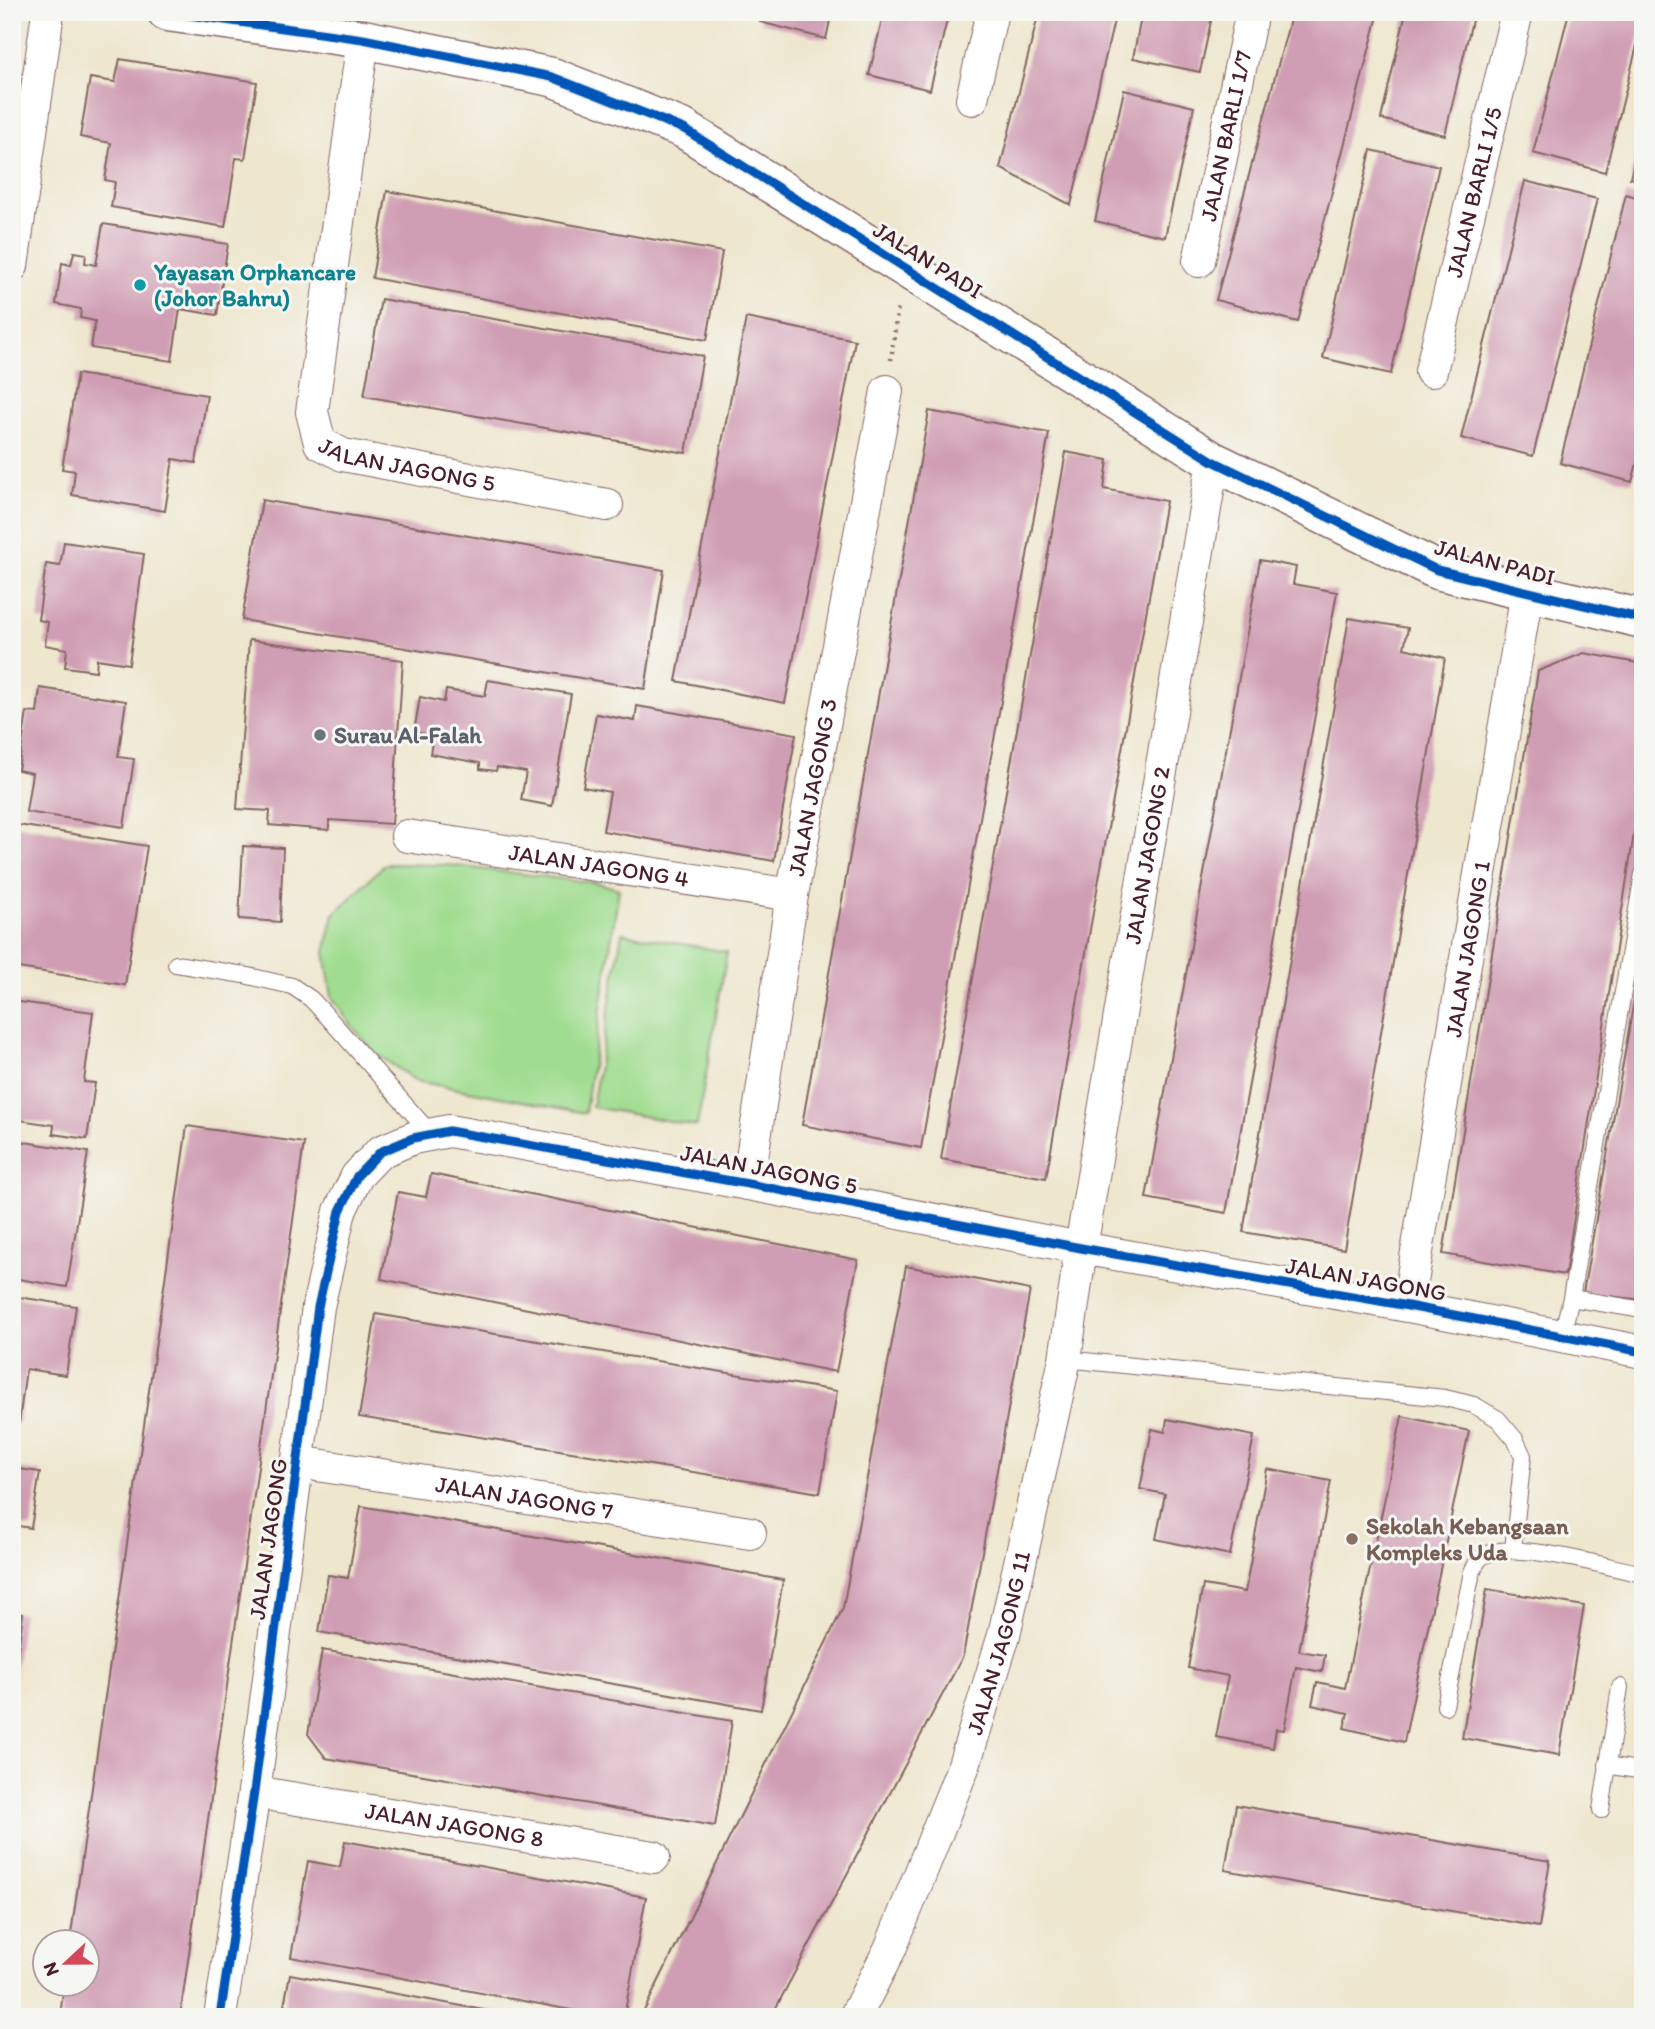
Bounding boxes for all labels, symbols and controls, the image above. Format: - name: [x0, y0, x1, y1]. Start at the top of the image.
- street label: JALAN BARLI 1/7: [1194, 48, 1257, 224]
- street label: JALAN BARLI 1/5: [1440, 104, 1508, 280]
- street label: JALAN PADI: [868, 215, 988, 305]
- place label: Yayasan Orphancare (Johor Bahru): [153, 258, 356, 312]
- marker: Yayasan Orphancare (Johor Bahru): [132, 277, 148, 293]
- street label: JALAN JAGONG 5: [314, 431, 497, 498]
- street label: JALAN PADI: [1432, 532, 1558, 592]
- street label: JALAN JAGONG 3: [782, 696, 843, 878]
- place label: Surau Al-Falah: [334, 721, 482, 749]
- marker: Surau Al-Falah: [312, 727, 328, 743]
- street label: JALAN JAGONG 2: [1118, 764, 1176, 946]
- street label: JALAN JAGONG 4: [507, 838, 691, 893]
- street label: JALAN JAGONG 1: [1439, 858, 1496, 1039]
- street label: JALAN JAGONG 5: [678, 1138, 860, 1200]
- street label: JALAN JAGONG: [1284, 1251, 1448, 1307]
- street label: JALAN JAGONG: [243, 1457, 293, 1621]
- street label: JALAN JAGONG 7: [434, 1470, 615, 1525]
- place label: Sekolah Kebangsaan Kompleks Uda: [1366, 1512, 1569, 1566]
- marker: Sekolah Kebangsaan Kompleks Uda: [1344, 1531, 1360, 1547]
- street label: JALAN JAGONG 11: [960, 1548, 1036, 1738]
- street label: JALAN JAGONG 8: [363, 1796, 546, 1853]
- north arrow: [32, 1927, 102, 1997]
- text: N: [38, 1959, 64, 1979]

